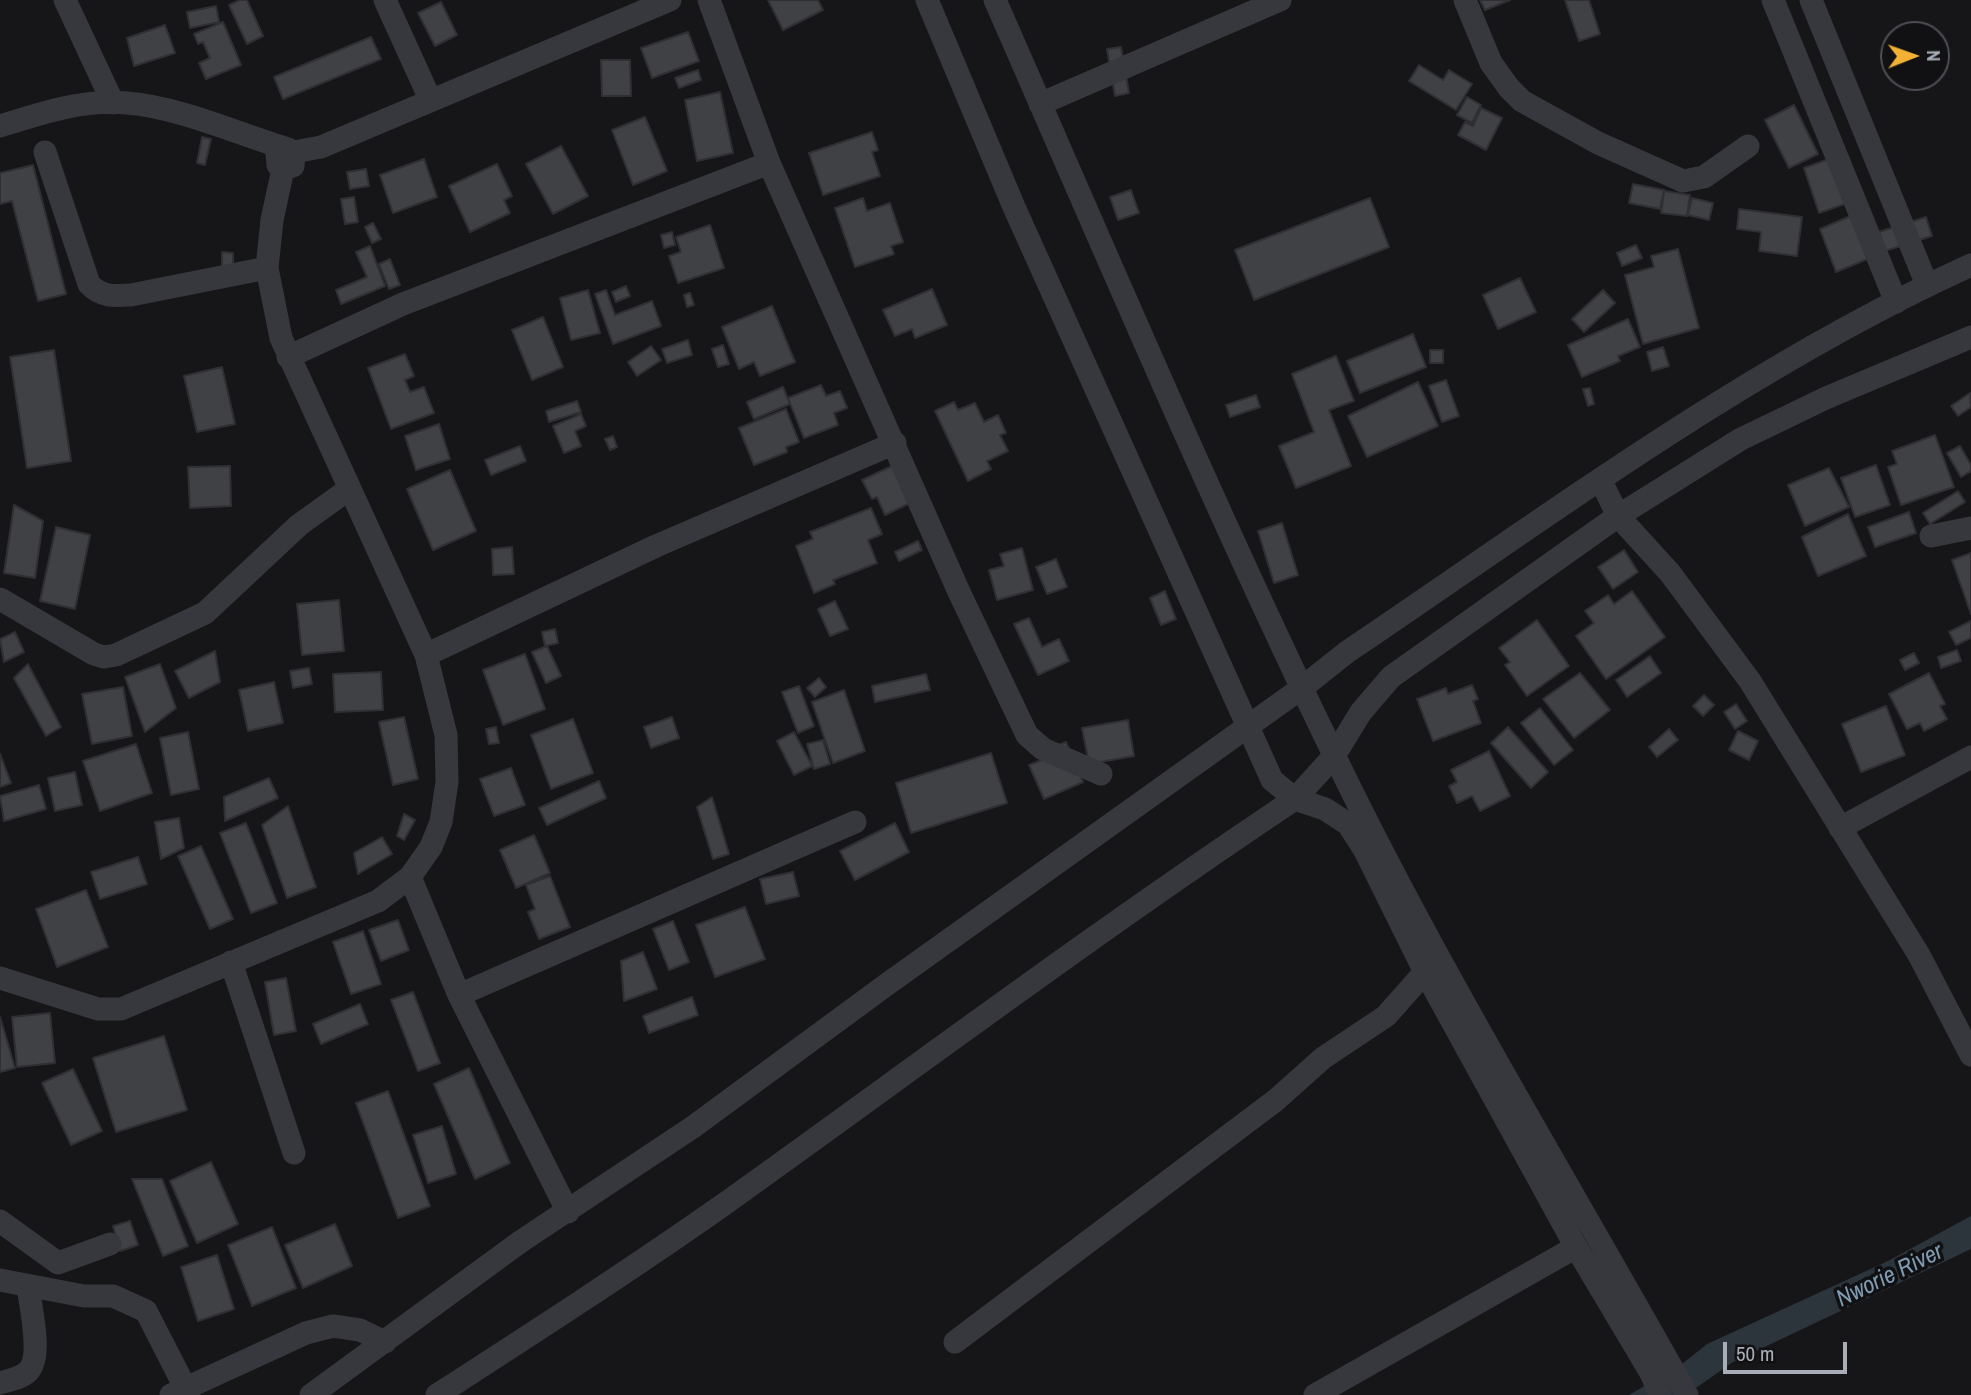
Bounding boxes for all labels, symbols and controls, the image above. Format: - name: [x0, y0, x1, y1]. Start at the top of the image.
- north arrow: [1880, 21, 1950, 91]
- text: N: [1921, 50, 1947, 62]
- water label: Nworie River: [1832, 1238, 1948, 1314]
- scale bar: [1726, 1328, 1850, 1372]
- text: 50 m: [1736, 1339, 1774, 1368]

